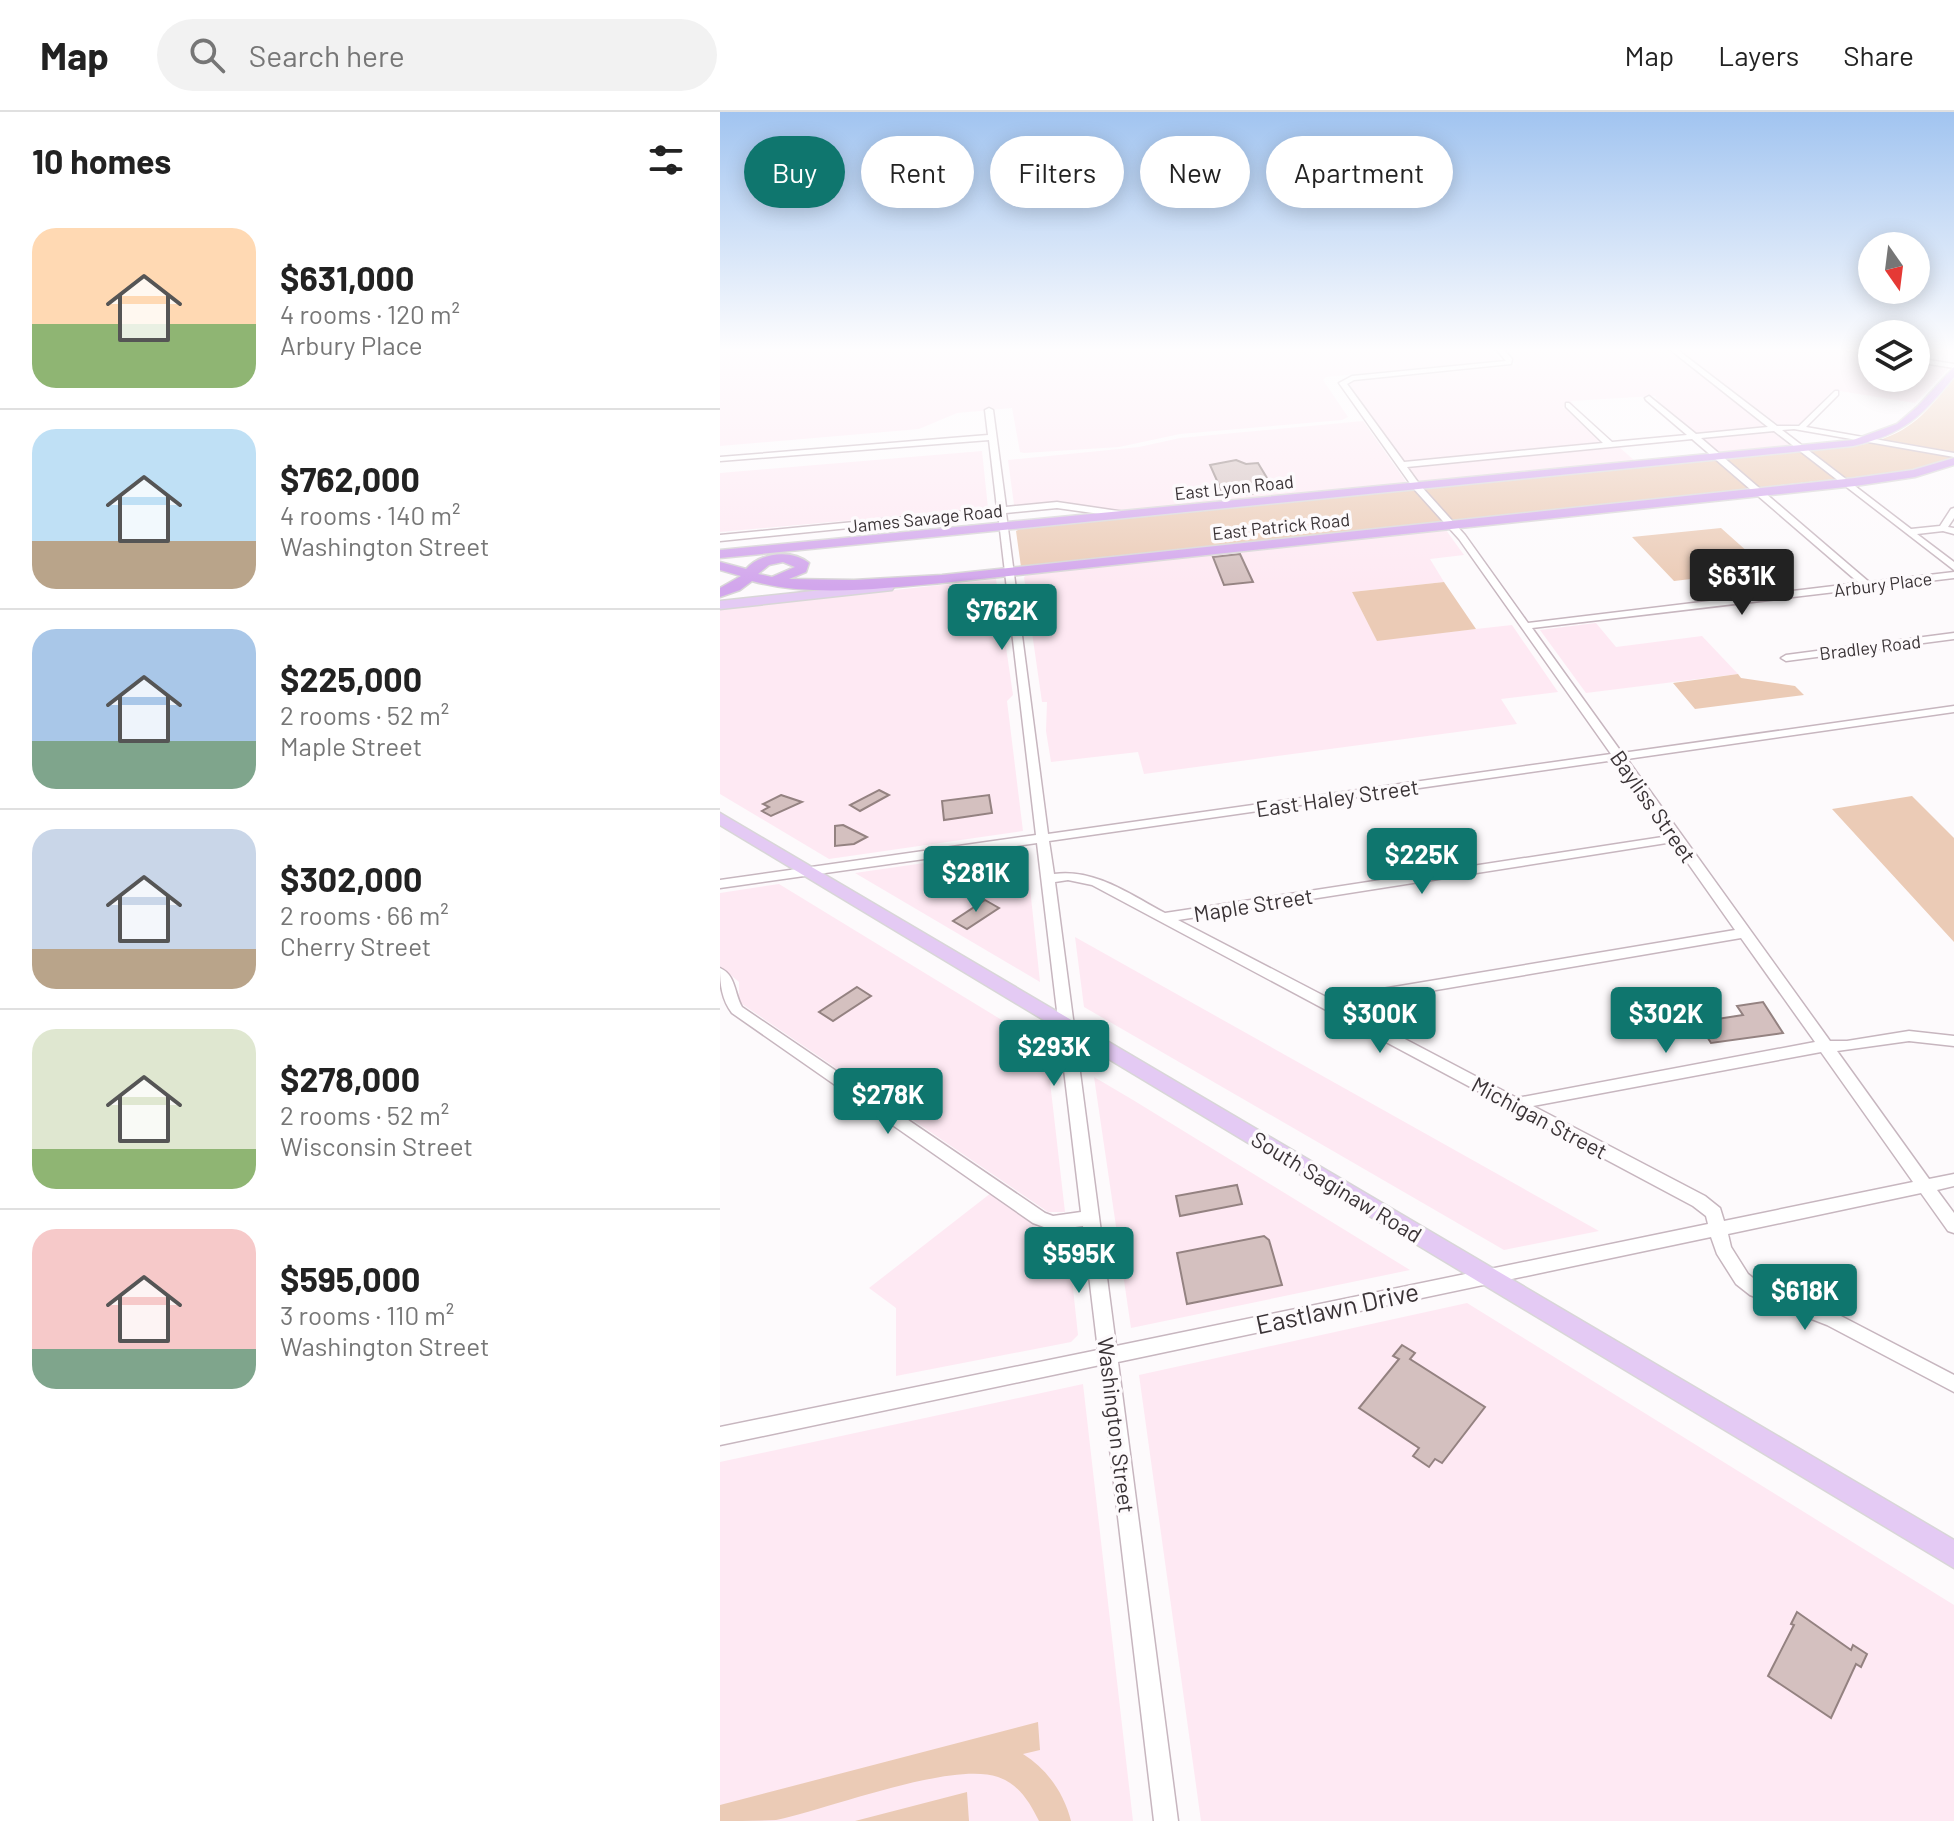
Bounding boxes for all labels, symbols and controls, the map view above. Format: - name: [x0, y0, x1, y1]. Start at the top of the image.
- search box: [157, 19, 717, 91]
- text: Map: [40, 32, 109, 78]
- icon: search: [185, 33, 229, 77]
- text: Search here: [249, 37, 405, 73]
- text: Map: [1624, 38, 1674, 72]
- text: Layers: [1718, 38, 1799, 72]
- text: Share: [1843, 38, 1914, 72]
- chip: Buy: [744, 136, 845, 208]
- chip: Rent: [861, 136, 974, 208]
- chip: Filters: [990, 136, 1124, 208]
- chip: New: [1140, 136, 1250, 208]
- chip: Apartment: [1266, 136, 1453, 208]
- icon: filters: [644, 138, 688, 182]
- text: 10 homes: [32, 140, 171, 181]
- north arrow: [1858, 232, 1930, 304]
- map controls: [1858, 232, 1930, 392]
- text: $631,000: [280, 257, 414, 298]
- icon: home: [96, 260, 192, 356]
- text: 4 rooms · 120 m²: [280, 298, 460, 329]
- button: layers: [1858, 320, 1930, 392]
- text: Arbury Place: [280, 329, 423, 360]
- text: $762,000: [280, 458, 420, 499]
- icon: home: [96, 461, 192, 557]
- street label: East Lyon Road: [1173, 470, 1295, 504]
- text: 4 rooms · 140 m²: [280, 499, 460, 530]
- street label: James Savage Road: [846, 499, 1004, 537]
- street label: East Patrick Road: [1211, 508, 1351, 544]
- text: Washington Street: [280, 530, 489, 561]
- pin: $631K: [1686, 549, 1798, 617]
- text: $631K: [1708, 559, 1776, 590]
- street label: Arbury Place: [1833, 567, 1933, 601]
- pin: $762K: [946, 584, 1058, 652]
- text: $762K: [966, 594, 1038, 625]
- street label: Bradley Road: [1818, 630, 1922, 664]
- text: $225,000: [280, 658, 422, 699]
- icon: home: [96, 661, 192, 757]
- text: 2 rooms · 52 m²: [280, 699, 449, 730]
- text: Maple Street: [280, 730, 422, 761]
- street label: Bayliss Street: [1606, 745, 1702, 867]
- street label: East Haley Street: [1254, 773, 1420, 821]
- pin: $225K: [1366, 828, 1478, 896]
- text: $225K: [1385, 838, 1459, 869]
- pin: $281K: [920, 846, 1032, 914]
- text: $281K: [942, 856, 1010, 887]
- text: $302,000: [280, 858, 423, 899]
- icon: home: [96, 861, 192, 957]
- street label: Maple Street: [1192, 882, 1314, 926]
- text: 2 rooms · 66 m²: [280, 899, 449, 930]
- text: Cherry Street: [280, 930, 431, 961]
- pin: $300K: [1324, 987, 1436, 1055]
- pin: $302K: [1610, 987, 1722, 1055]
- text: $300K: [1343, 997, 1417, 1028]
- text: $302K: [1629, 997, 1703, 1028]
- pin: $293K: [998, 1020, 1110, 1088]
- text: $293K: [1017, 1030, 1091, 1061]
- text: $278,000: [280, 1058, 420, 1099]
- icon: home: [96, 1061, 192, 1157]
- pin: $278K: [832, 1068, 944, 1136]
- street label: Michigan Street: [1468, 1070, 1612, 1164]
- text: $278K: [852, 1078, 924, 1109]
- text: 2 rooms · 52 m²: [280, 1099, 449, 1130]
- street label: South Saginaw Road: [1247, 1125, 1427, 1247]
- text: Wisconsin Street: [280, 1130, 473, 1161]
- pin: $595K: [1023, 1227, 1135, 1295]
- text: $595K: [1043, 1237, 1115, 1268]
- text: $595,000: [280, 1258, 420, 1299]
- icon: home: [96, 1261, 192, 1357]
- pin: $618K: [1749, 1264, 1861, 1332]
- text: $618K: [1771, 1274, 1839, 1305]
- street label: Eastlawn Drive: [1253, 1275, 1421, 1339]
- text: 3 rooms · 110 m²: [280, 1299, 454, 1330]
- text: Washington Street: [280, 1330, 489, 1361]
- street label: Washington Street: [1093, 1335, 1141, 1515]

